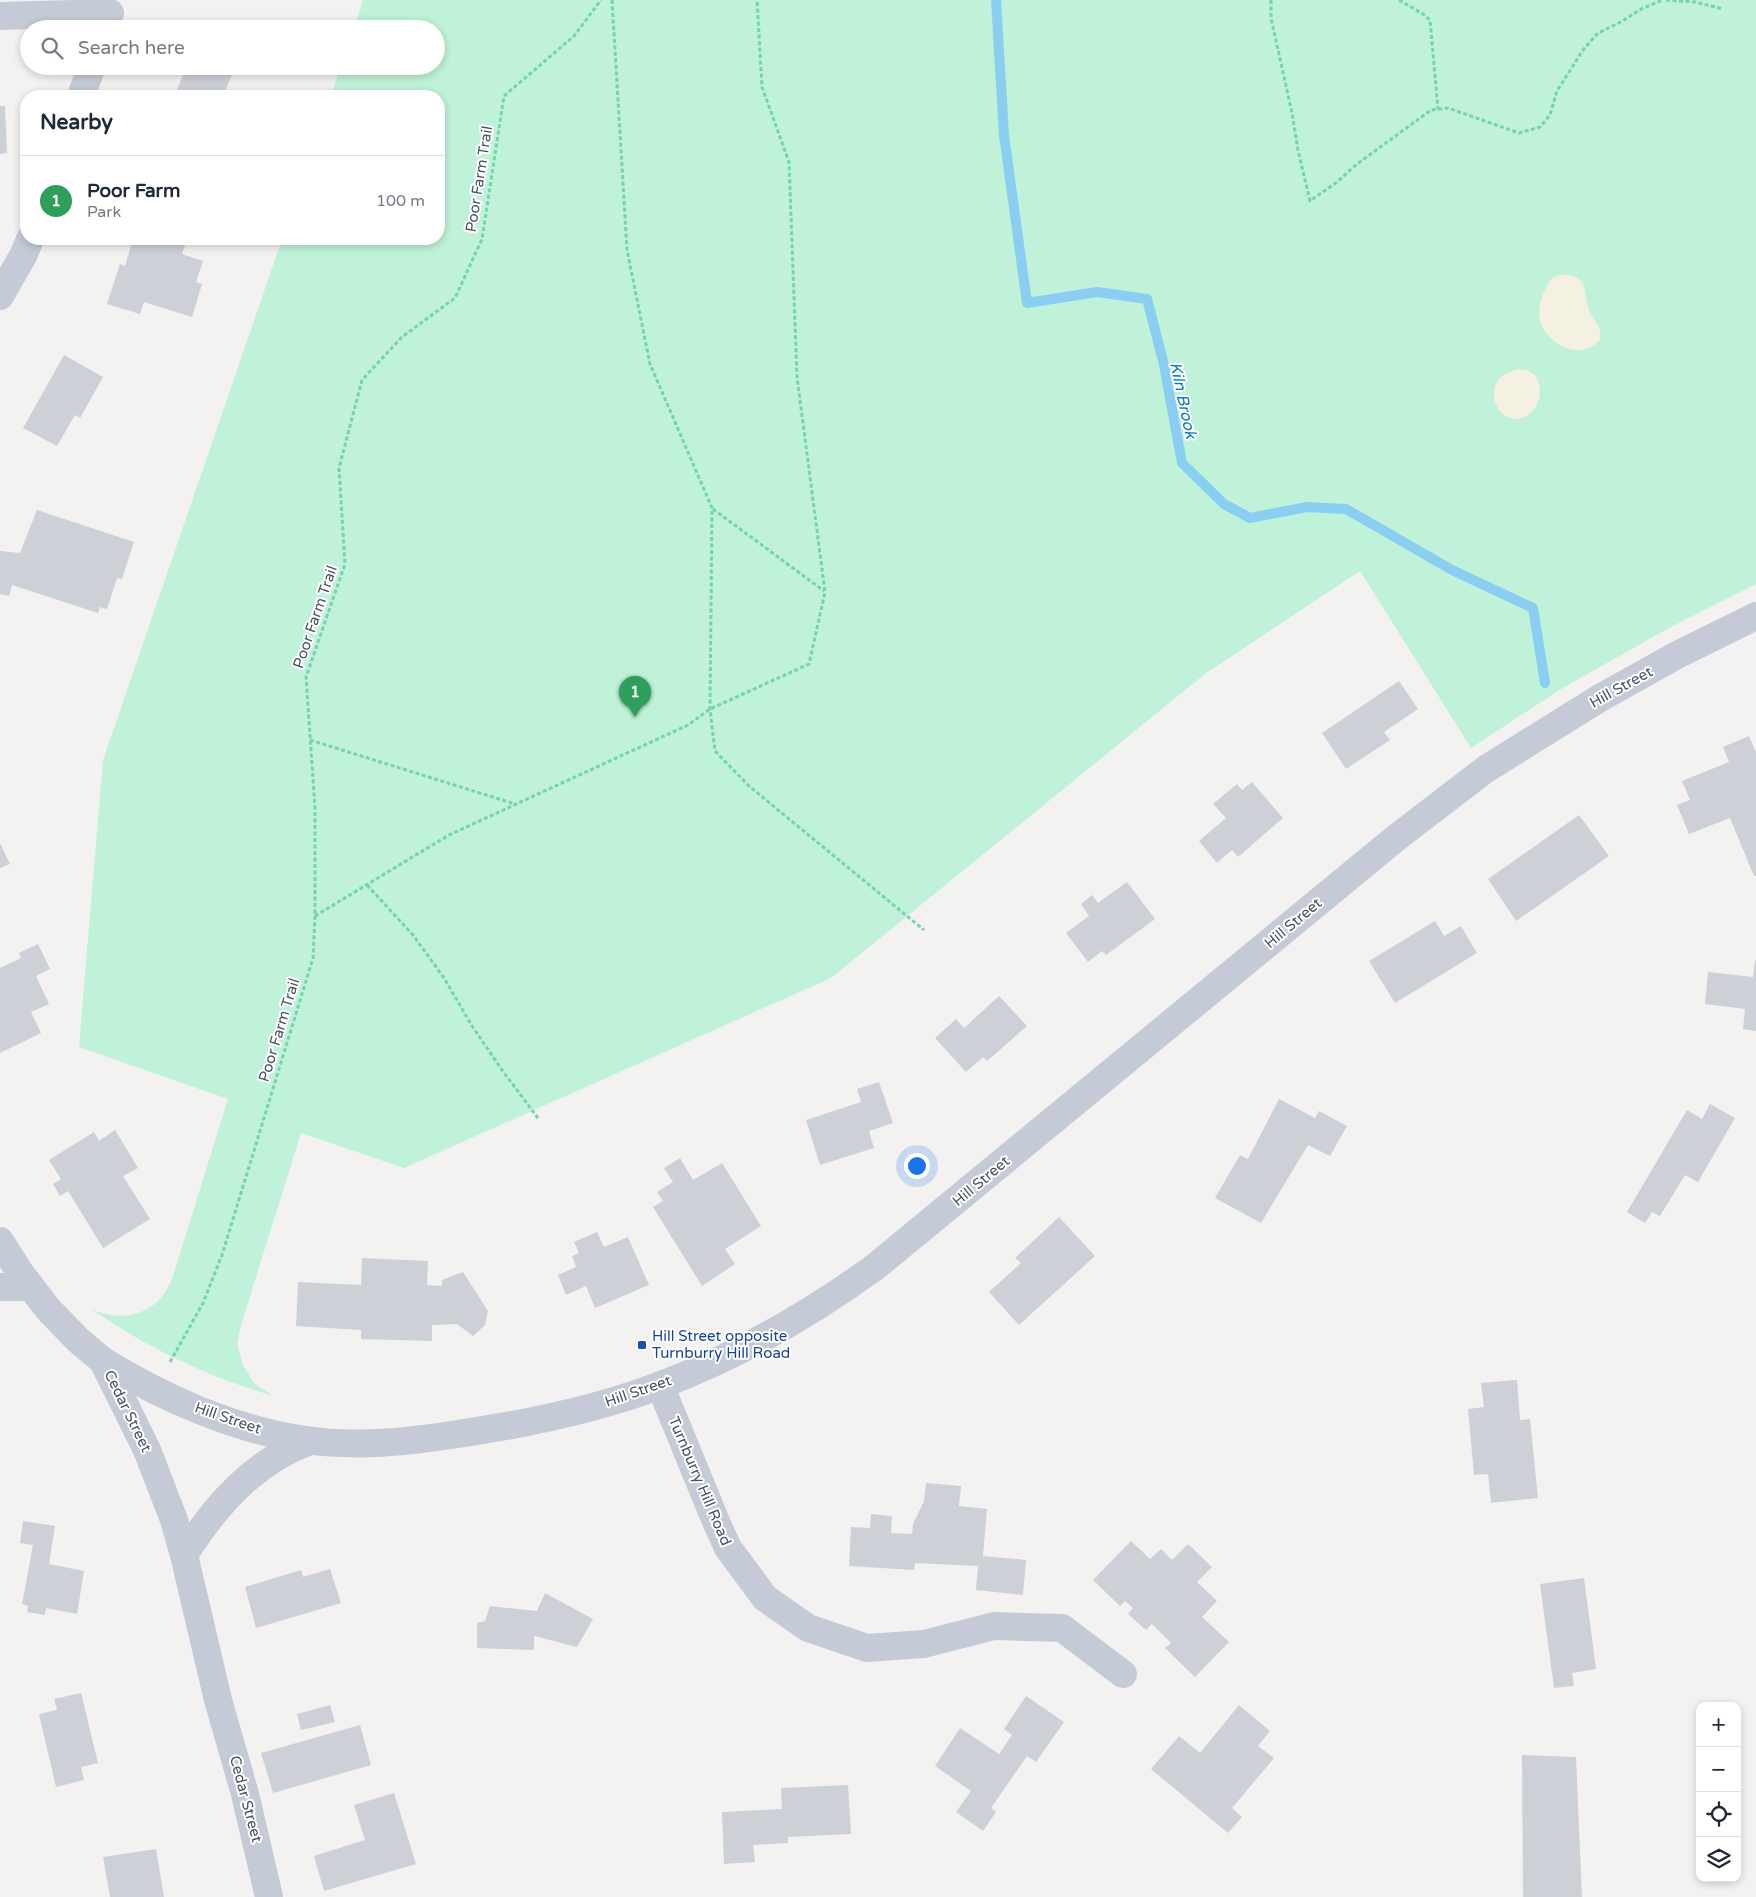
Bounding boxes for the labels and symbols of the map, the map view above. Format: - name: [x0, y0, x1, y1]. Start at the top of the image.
- street label: Poor Farm Trail: [462, 125, 496, 233]
- water label: Kiln Brook: [1165, 360, 1201, 442]
- street label: Poor Farm Trail: [289, 563, 341, 671]
- street label: Hill Street: [1586, 662, 1656, 712]
- pin: 1: [619, 676, 651, 717]
- street label: Hill Street: [1261, 894, 1325, 952]
- street label: Poor Farm Trail: [255, 976, 303, 1084]
- street label: Hill Street: [949, 1152, 1013, 1210]
- your location: [904, 1153, 930, 1179]
- place label: Hill Street opposite Turnburry Hill Road: [652, 1327, 790, 1362]
- marker: Hill Street opposite Turnburry Hill Road: [636, 1339, 648, 1351]
- street label: Cedar Street: [100, 1367, 156, 1455]
- street label: Hill Street: [602, 1371, 674, 1411]
- street label: Hill Street: [192, 1398, 264, 1438]
- street label: Turnburry Hill Road: [665, 1414, 735, 1548]
- street label: Cedar Street: [226, 1754, 266, 1845]

